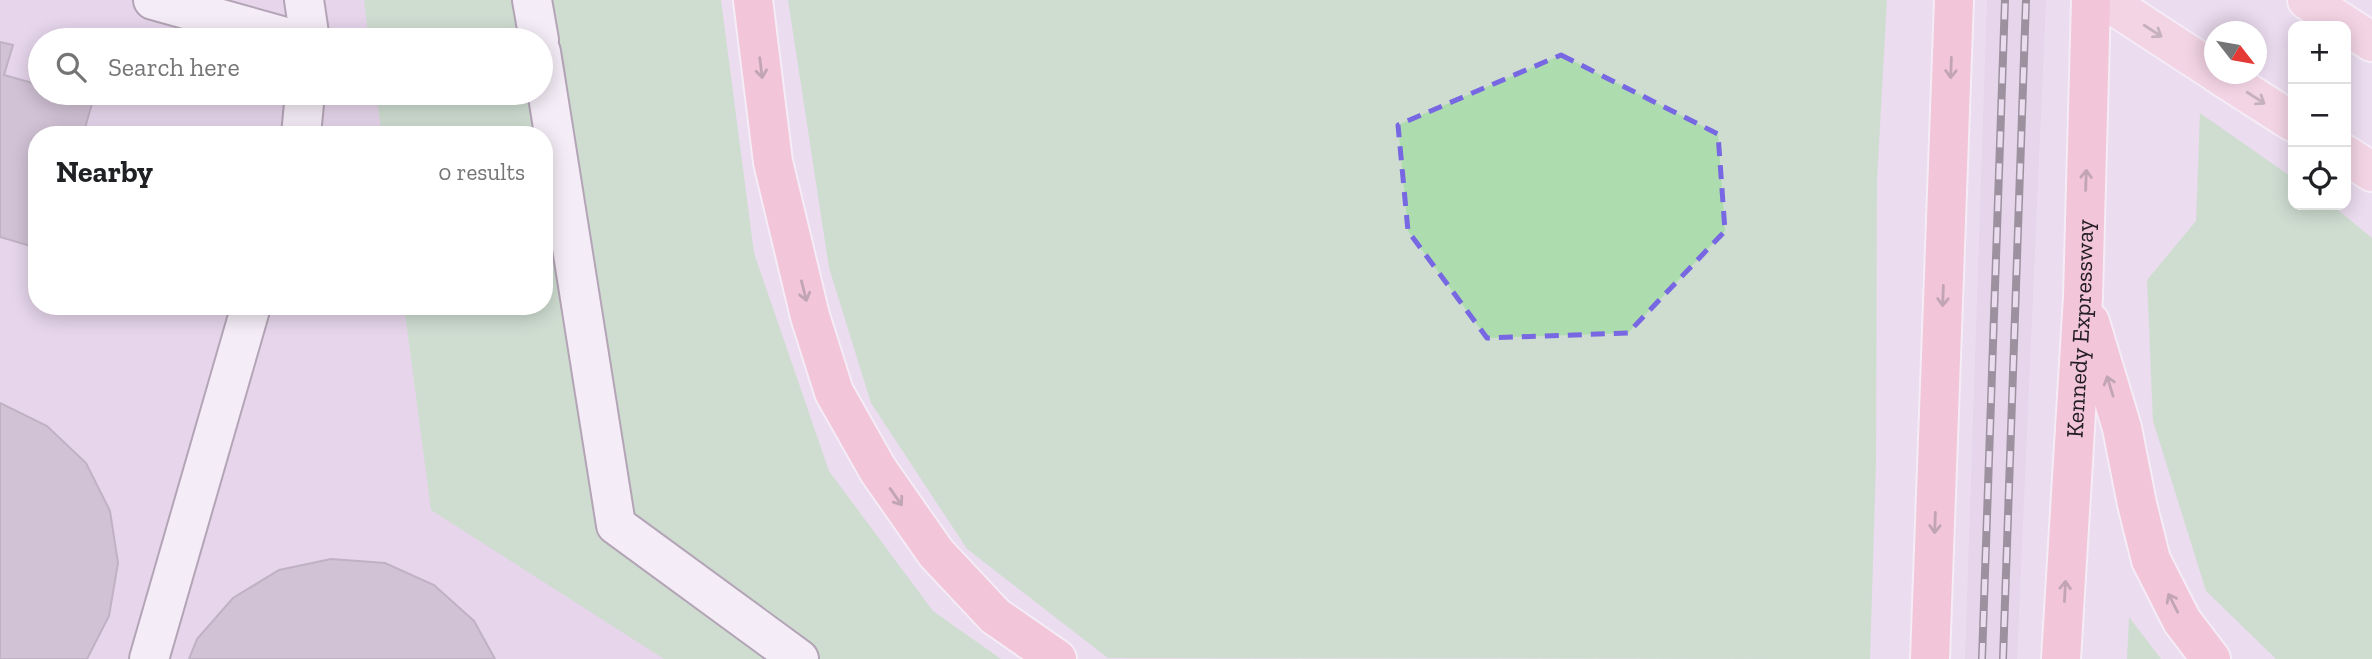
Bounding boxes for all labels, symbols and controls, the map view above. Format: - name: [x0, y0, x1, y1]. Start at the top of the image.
- north arrow: [2204, 21, 2267, 84]
- map controls: [2288, 21, 2351, 210]
- button: +: [2288, 21, 2351, 84]
- one-way arrow: [2143, 25, 2163, 39]
- search box: [28, 28, 553, 105]
- icon: search: [52, 48, 90, 86]
- text: Search here: [108, 51, 240, 83]
- one-way arrow: [755, 56, 768, 79]
- one-way arrow: [1944, 56, 1957, 79]
- button: −: [2288, 84, 2351, 147]
- one-way arrow: [2246, 90, 2265, 105]
- button: locate: [2288, 147, 2351, 210]
- text: Nearby: [56, 154, 153, 190]
- text: 0 results: [438, 158, 525, 186]
- one-way arrow: [2079, 168, 2093, 191]
- street label: Kennedy Expressway: [2059, 218, 2099, 439]
- one-way arrow: [798, 279, 811, 302]
- one-way arrow: [1936, 284, 1950, 307]
- one-way arrow: [2102, 375, 2115, 397]
- one-way arrow: [889, 486, 903, 506]
- one-way arrow: [1928, 511, 1942, 534]
- one-way arrow: [2058, 580, 2071, 603]
- one-way arrow: [2166, 593, 2180, 614]

